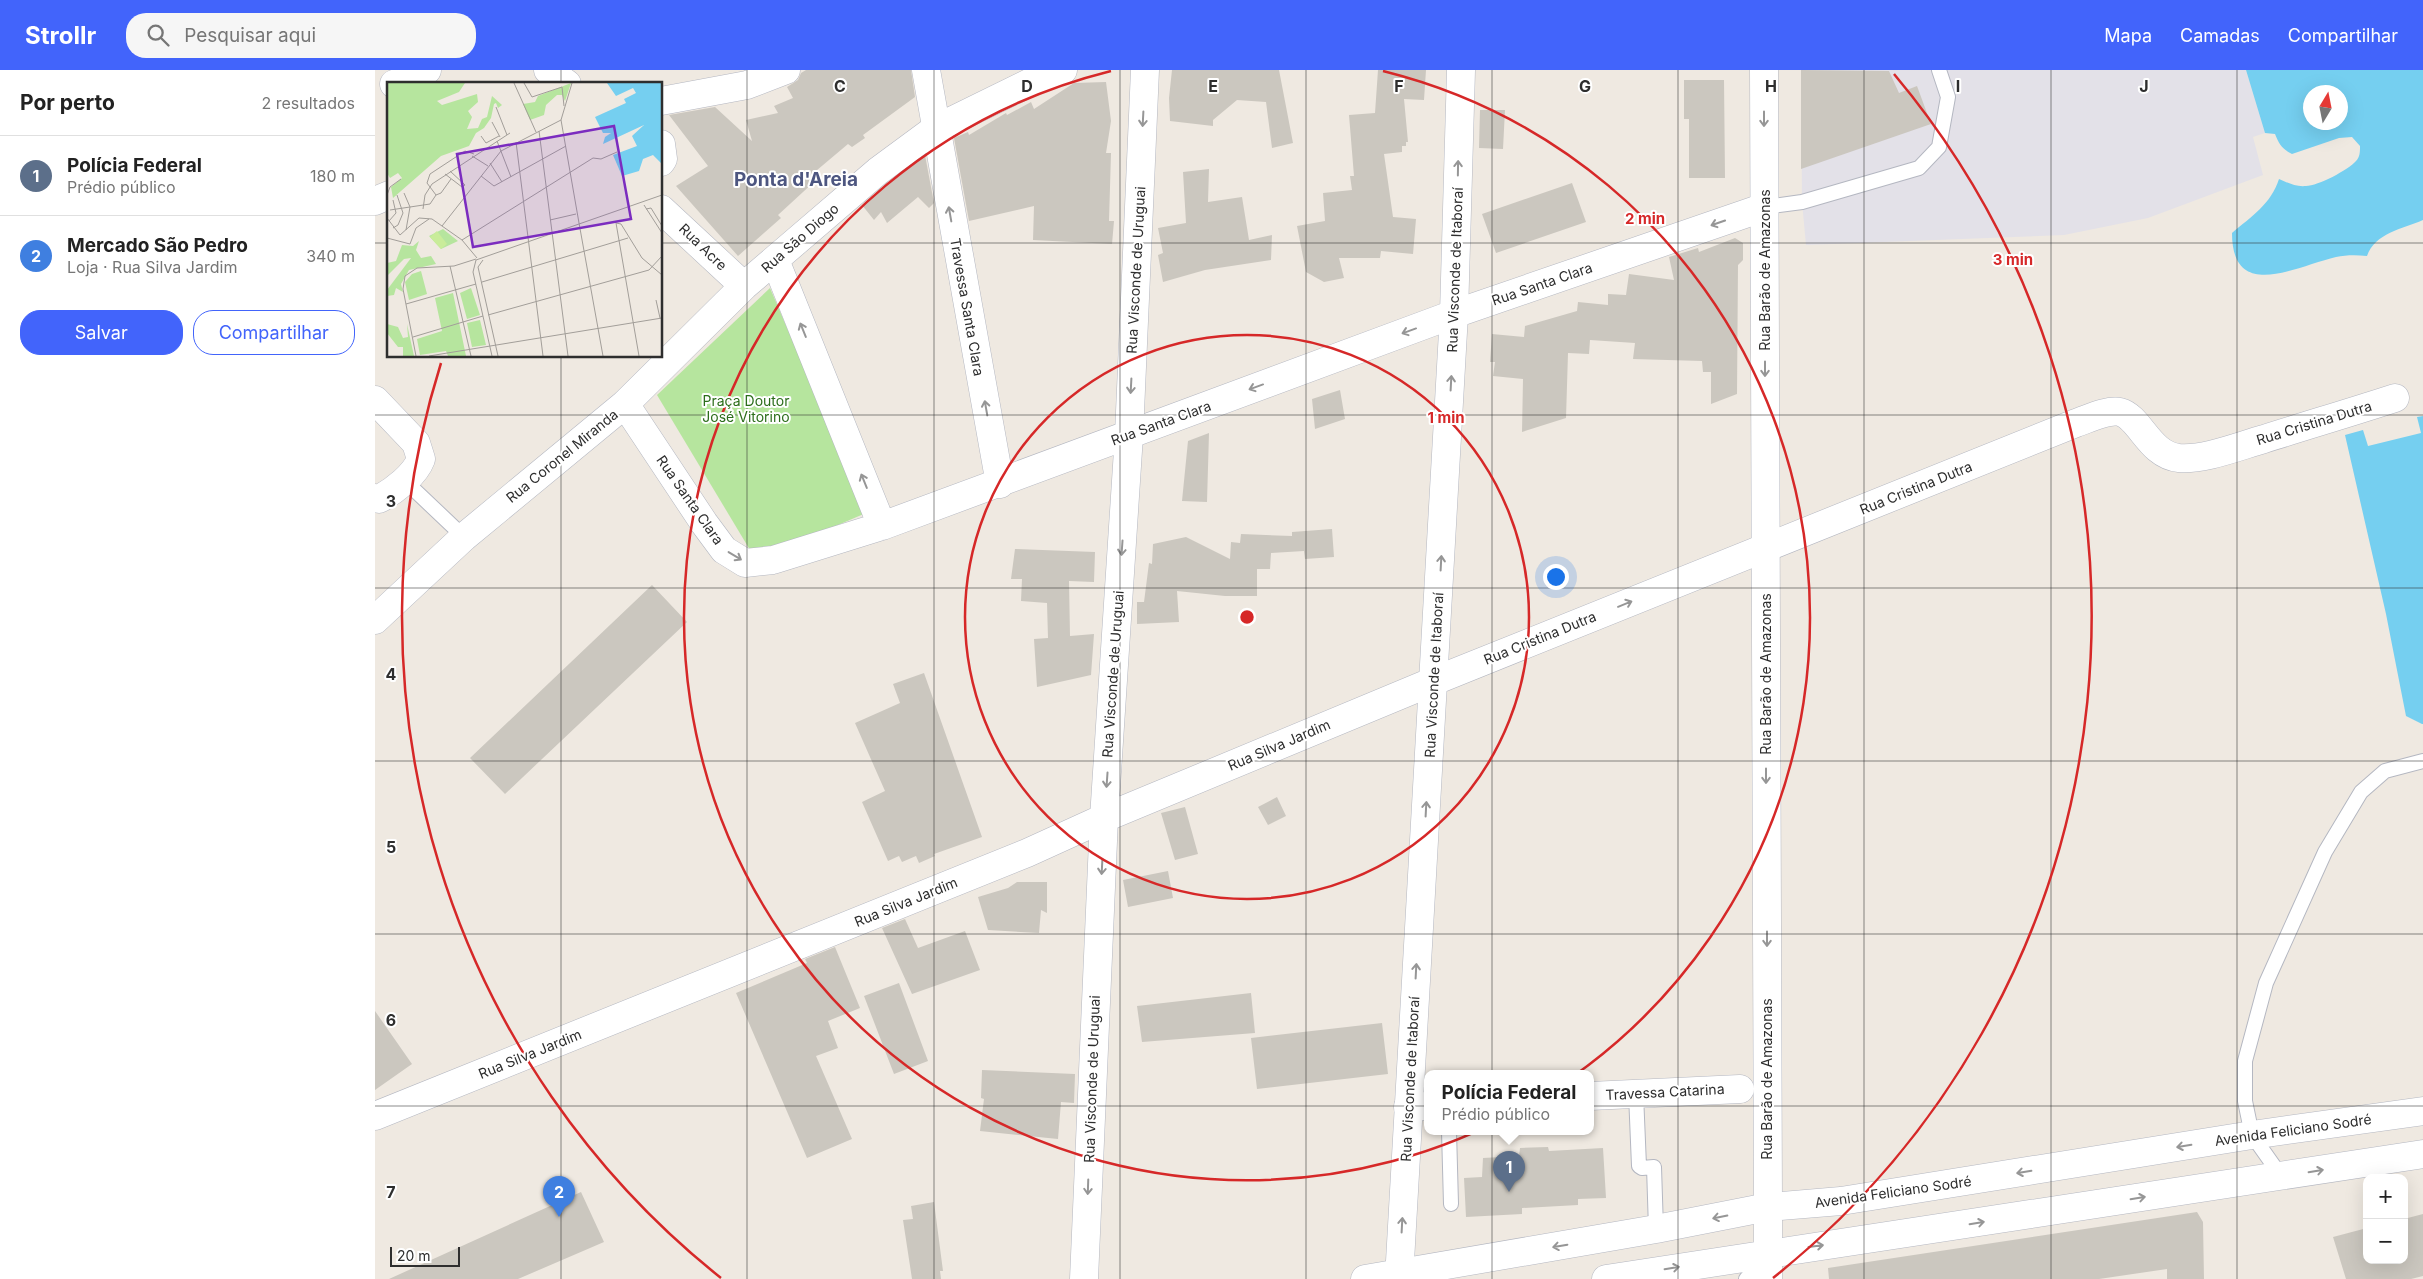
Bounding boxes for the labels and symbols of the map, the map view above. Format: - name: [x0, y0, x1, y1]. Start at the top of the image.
- text: C: [834, 76, 846, 96]
- text: D: [1021, 76, 1033, 96]
- text: E: [1208, 76, 1218, 96]
- text: F: [1394, 76, 1404, 96]
- text: G: [1579, 76, 1591, 96]
- text: H: [1765, 76, 1777, 96]
- text: I: [1956, 76, 1960, 96]
- text: J: [2139, 76, 2149, 96]
- inset map: [387, 82, 663, 358]
- north arrow: [2303, 85, 2348, 130]
- one-way arrow: [1138, 110, 1148, 126]
- one-way arrow: [1759, 110, 1769, 126]
- one-way arrow: [1453, 160, 1463, 176]
- district label: Ponta d'Areia: [734, 168, 858, 191]
- street label: Rua Visconde de Uruguai: [1123, 186, 1148, 354]
- street label: Rua Visconde de Itaboraí: [1443, 186, 1466, 353]
- street label: Rua Barão de Amazonas: [1756, 189, 1773, 351]
- street label: Rua São Diogo: [757, 199, 842, 276]
- one-way arrow: [945, 206, 955, 222]
- text: 2 min: [1625, 209, 1665, 228]
- one-way arrow: [1711, 219, 1727, 228]
- street label: Rua Acre: [676, 220, 731, 274]
- street label: Travessa Santa Clara: [947, 237, 988, 377]
- text: 3 min: [1993, 250, 2033, 269]
- street label: Rua Santa Clara: [1489, 258, 1594, 309]
- one-way arrow: [798, 323, 808, 338]
- one-way arrow: [1402, 327, 1417, 336]
- one-way arrow: [1760, 360, 1770, 376]
- one-way arrow: [1446, 375, 1455, 391]
- one-way arrow: [1126, 378, 1136, 394]
- one-way arrow: [1249, 383, 1265, 392]
- park label: Praça Doutor José Vitorino: [702, 392, 790, 425]
- street label: Rua Santa Clara: [1108, 397, 1213, 449]
- street label: Rua Cristina Dutra: [2254, 397, 2374, 448]
- one-way arrow: [981, 401, 990, 417]
- street label: Rua Coronel Miranda: [502, 405, 621, 506]
- text: 1 min: [1427, 408, 1465, 427]
- street label: Rua Santa Clara: [653, 452, 728, 548]
- street label: Rua Cristina Dutra: [1857, 457, 1974, 518]
- one-way arrow: [859, 474, 868, 489]
- text: 3: [386, 491, 396, 511]
- one-way arrow: [1117, 540, 1126, 556]
- one-way arrow: [728, 551, 742, 562]
- one-way arrow: [1436, 555, 1445, 571]
- your location: [1543, 564, 1569, 590]
- street label: Rua Visconde de Uruguai: [1098, 590, 1127, 758]
- street label: Rua Visconde de Itaboraí: [1421, 591, 1446, 758]
- street label: Rua Barão de Amazonas: [1757, 593, 1774, 755]
- one-way arrow: [1618, 599, 1633, 608]
- street label: Rua Cristina Dutra: [1481, 607, 1598, 668]
- centre of rings: [1238, 608, 1256, 626]
- text: 4: [386, 664, 397, 684]
- street label: Rua Silva Jardim: [1225, 715, 1333, 774]
- one-way arrow: [1761, 768, 1771, 784]
- one-way arrow: [1102, 772, 1111, 788]
- one-way arrow: [1422, 801, 1431, 817]
- text: 5: [386, 837, 396, 857]
- one-way arrow: [1097, 858, 1107, 875]
- street label: Rua Silva Jardim: [852, 873, 960, 930]
- one-way arrow: [1762, 930, 1772, 946]
- one-way arrow: [1412, 963, 1421, 979]
- street label: Rua Visconde de Uruguai: [1080, 995, 1103, 1163]
- street label: Rua Visconde de Itaboraí: [1397, 995, 1422, 1162]
- street label: Rua Barão de Amazonas: [1758, 998, 1775, 1160]
- text: 6: [386, 1010, 396, 1030]
- street label: Rua Silva Jardim: [476, 1025, 584, 1082]
- street label: Travessa Catarina: [1605, 1080, 1725, 1103]
- street label: Avenida Feliciano Sodré: [2213, 1110, 2372, 1149]
- one-way arrow: [2177, 1142, 2193, 1152]
- pin: 1: [1493, 1151, 1525, 1192]
- one-way arrow: [2307, 1165, 2323, 1175]
- one-way arrow: [2016, 1167, 2032, 1177]
- street label: Avenida Feliciano Sodré: [1813, 1172, 1972, 1211]
- pin: 2: [543, 1176, 575, 1217]
- one-way arrow: [1083, 1178, 1092, 1194]
- text: 7: [386, 1182, 396, 1202]
- one-way arrow: [2129, 1193, 2145, 1203]
- one-way arrow: [1712, 1213, 1728, 1222]
- one-way arrow: [1398, 1217, 1407, 1233]
- one-way arrow: [1969, 1218, 1985, 1228]
- one-way arrow: [1552, 1241, 1568, 1251]
- one-way arrow: [1808, 1241, 1824, 1251]
- scale bar: [390, 1244, 460, 1267]
- one-way arrow: [1663, 1263, 1679, 1273]

